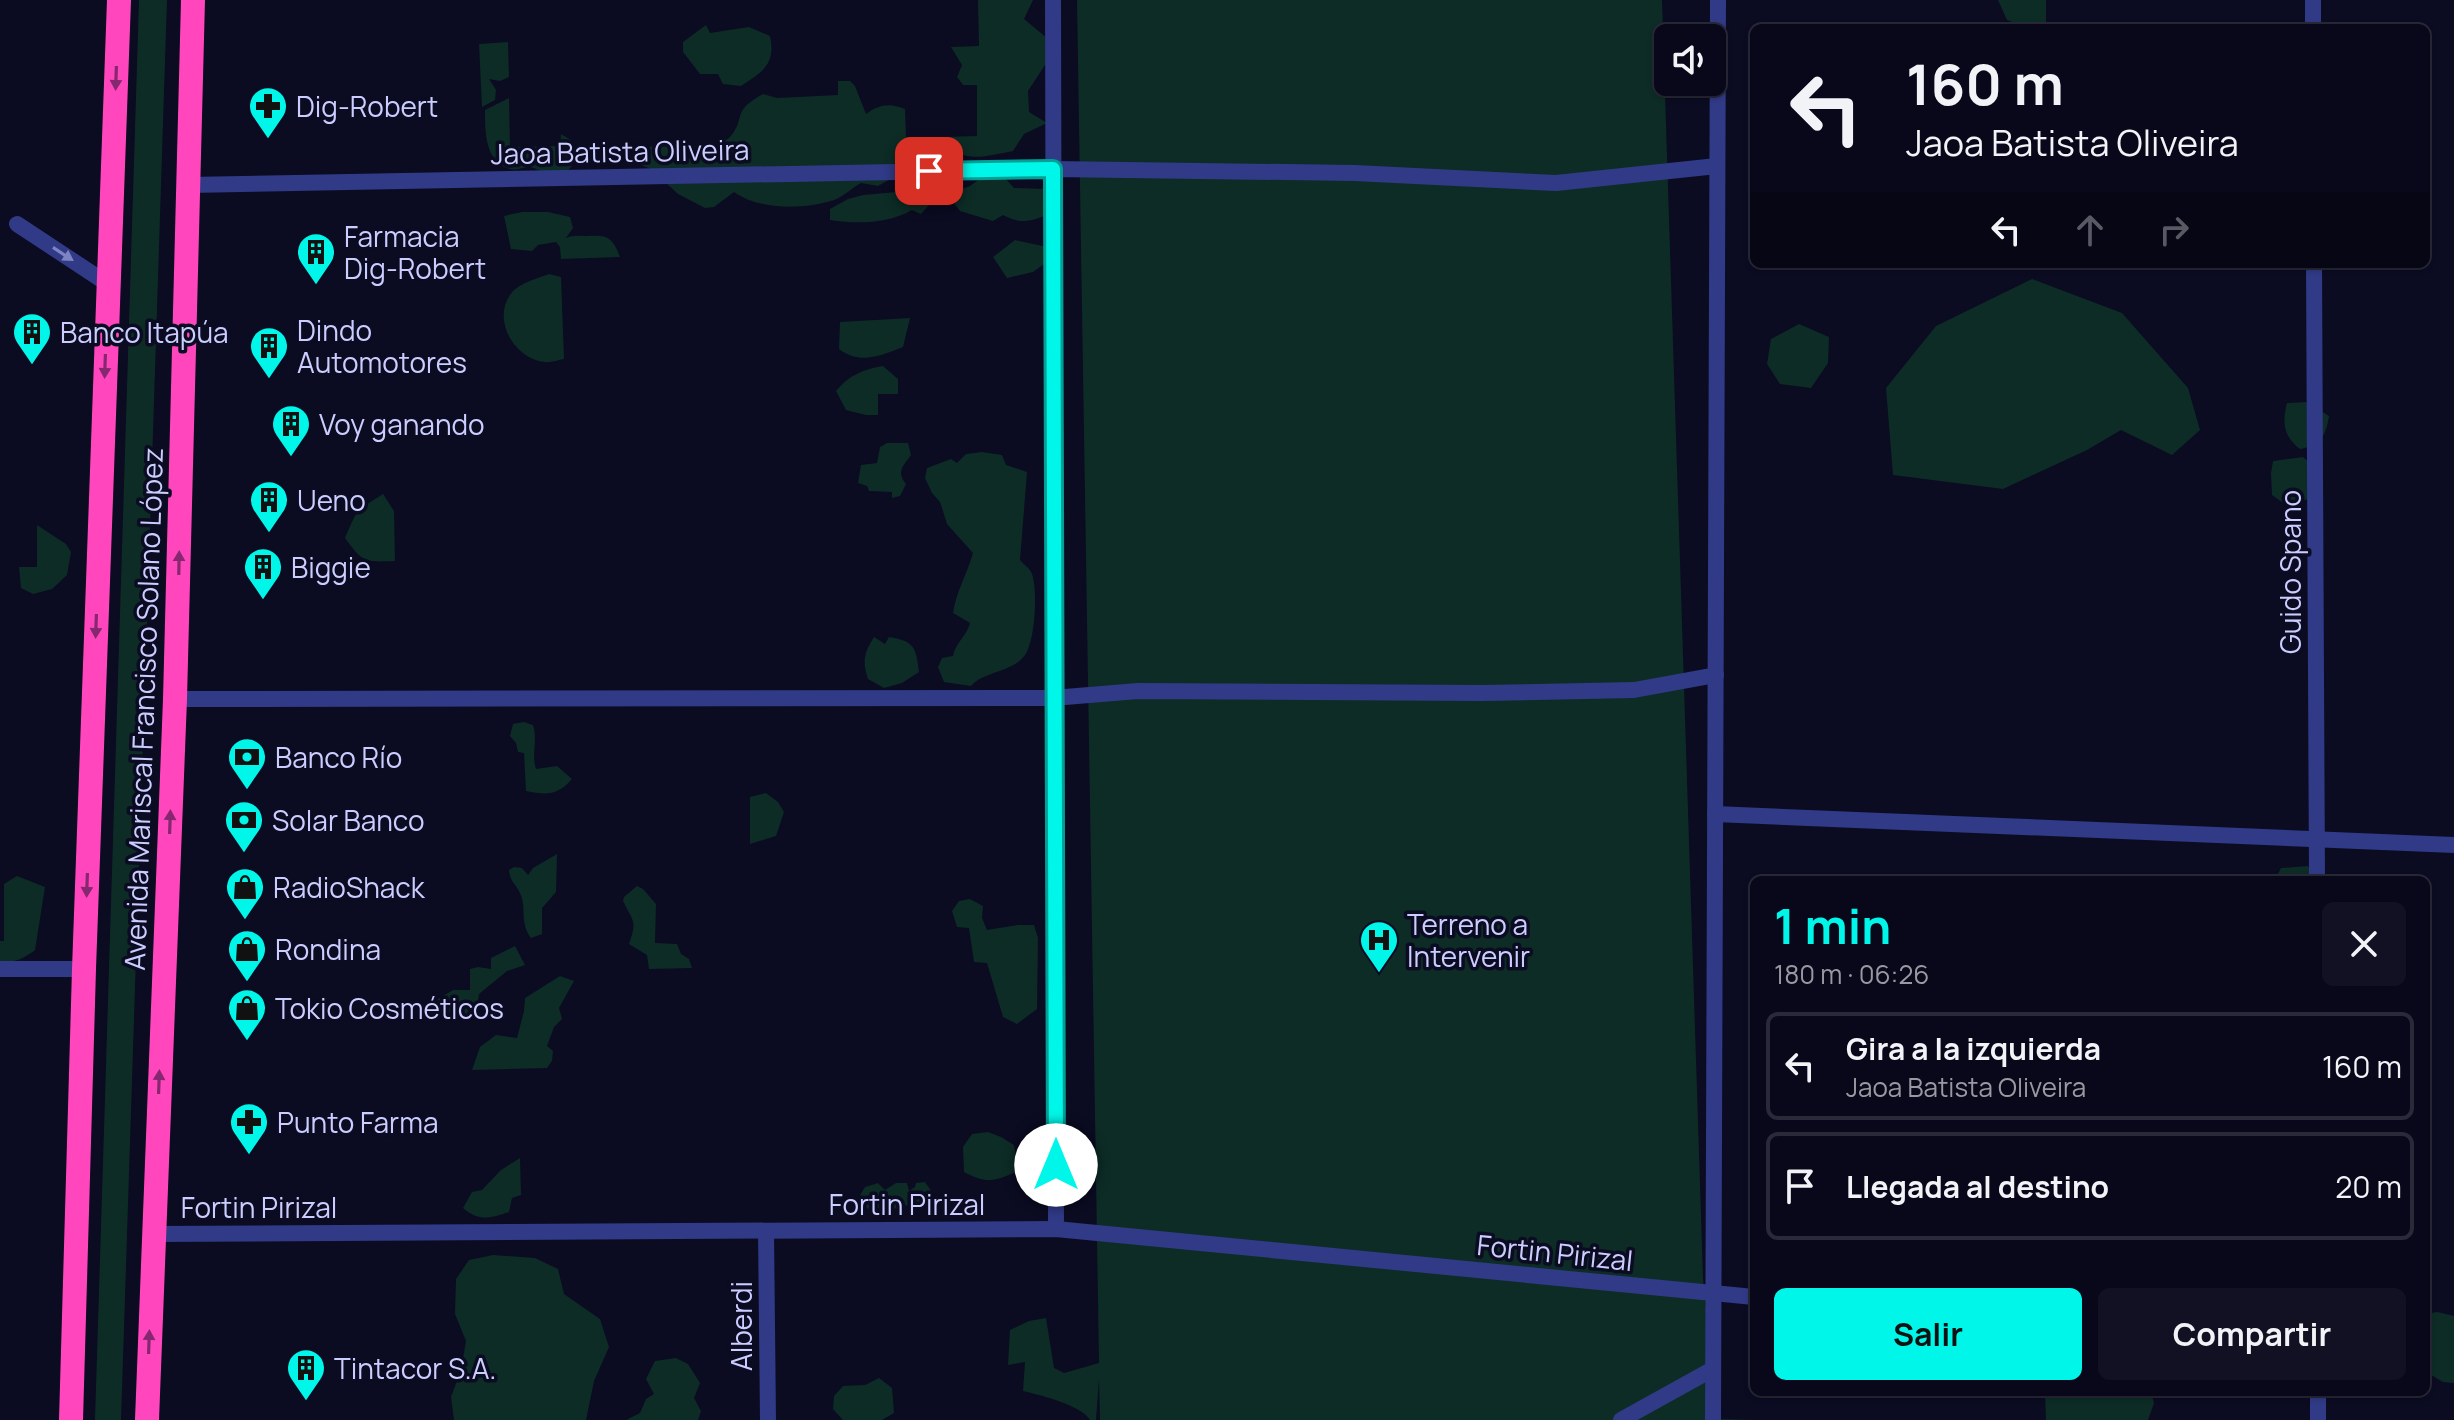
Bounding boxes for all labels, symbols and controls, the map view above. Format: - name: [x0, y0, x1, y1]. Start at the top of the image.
- map controls: [1654, 24, 1726, 96]
- button: sound: [1654, 24, 1726, 96]
- text: 160 m: [1906, 45, 2064, 122]
- icon: left: [1774, 56, 1878, 160]
- one-way arrow: [109, 66, 122, 91]
- pharmacy icon: Dig-Robert: [247, 85, 289, 140]
- place label: Dig-Robert: [296, 87, 438, 125]
- text: Jaoa Batista Oliveira: [1906, 118, 2239, 167]
- street label: Jaoa Batista Oliveira: [490, 130, 750, 172]
- pin: [895, 137, 963, 205]
- icon: arrive: [907, 149, 951, 193]
- icon: left: [1984, 208, 2028, 252]
- icon: ahead: [2068, 208, 2112, 252]
- icon: right: [2152, 208, 2196, 252]
- place label: Farmacia Dig-Robert: [344, 217, 486, 287]
- building icon: Farmacia Dig-Robert: [295, 231, 337, 286]
- one-way arrow: [52, 247, 73, 262]
- building icon: Banco Itapúa: [11, 311, 53, 366]
- place label: Dindo Automotores: [297, 311, 467, 381]
- place label: Banco Itapúa: [60, 313, 229, 351]
- building icon: Dindo Automotores: [248, 325, 290, 380]
- one-way arrow: [99, 354, 112, 379]
- building icon: Voy ganando: [270, 403, 312, 458]
- place label: Voy ganando: [319, 405, 485, 443]
- street label: Avenida Mariscal Francisco Solano López: [115, 447, 171, 971]
- building icon: Ueno: [248, 479, 290, 534]
- place label: Ueno: [297, 481, 366, 519]
- street label: Guido Spano: [2271, 490, 2309, 654]
- building icon: Biggie: [242, 546, 284, 601]
- place label: Biggie: [291, 548, 371, 586]
- one-way arrow: [172, 550, 185, 575]
- one-way arrow: [89, 614, 102, 639]
- bank icon: Banco Río: [226, 736, 268, 791]
- place label: Banco Río: [275, 738, 402, 776]
- bank icon: Solar Banco: [223, 799, 265, 854]
- place label: Solar Banco: [272, 801, 425, 839]
- one-way arrow: [164, 809, 177, 834]
- shop icon: RadioShack: [224, 866, 266, 921]
- place label: RadioShack: [273, 868, 426, 906]
- one-way arrow: [80, 873, 93, 898]
- text: 1 min: [1774, 893, 1891, 958]
- button: close: [2322, 902, 2406, 986]
- place label: Terreno a Intervenir: [1407, 905, 1530, 975]
- hospital icon: Terreno a Intervenir: [1358, 919, 1400, 974]
- shop icon: Rondina: [226, 928, 268, 983]
- place label: Rondina: [275, 930, 381, 968]
- text: 180 m · 06:26: [1774, 956, 1929, 992]
- shop icon: Tokio Cosméticos: [226, 987, 268, 1042]
- place label: Tokio Cosméticos: [275, 989, 504, 1027]
- text: Gira a la izquierda: [1846, 1028, 2101, 1069]
- icon: left: [1778, 1044, 1822, 1088]
- text: 160 m: [2322, 1046, 2402, 1087]
- one-way arrow: [153, 1069, 166, 1094]
- text: Jaoa Batista Oliveira: [1846, 1069, 2086, 1105]
- pharmacy icon: Punto Farma: [228, 1101, 270, 1156]
- place label: Punto Farma: [277, 1103, 438, 1141]
- position arrow: [1014, 1123, 1098, 1207]
- icon: arrive: [1778, 1164, 1822, 1208]
- text: Llegada al destino: [1846, 1166, 2109, 1207]
- text: 20 m: [2335, 1166, 2402, 1207]
- street label: Fortin Pirizal: [829, 1185, 985, 1223]
- street label: Fortin Pirizal: [181, 1188, 337, 1226]
- street label: Fortin Pirizal: [1475, 1225, 1635, 1279]
- street label: Alberdi: [722, 1281, 760, 1371]
- button: Salir: [1774, 1288, 2082, 1380]
- button: Compartir: [2098, 1288, 2406, 1380]
- one-way arrow: [143, 1329, 156, 1354]
- building icon: Tintacor S.A.: [285, 1347, 327, 1402]
- place label: Tintacor S.A.: [334, 1349, 496, 1387]

